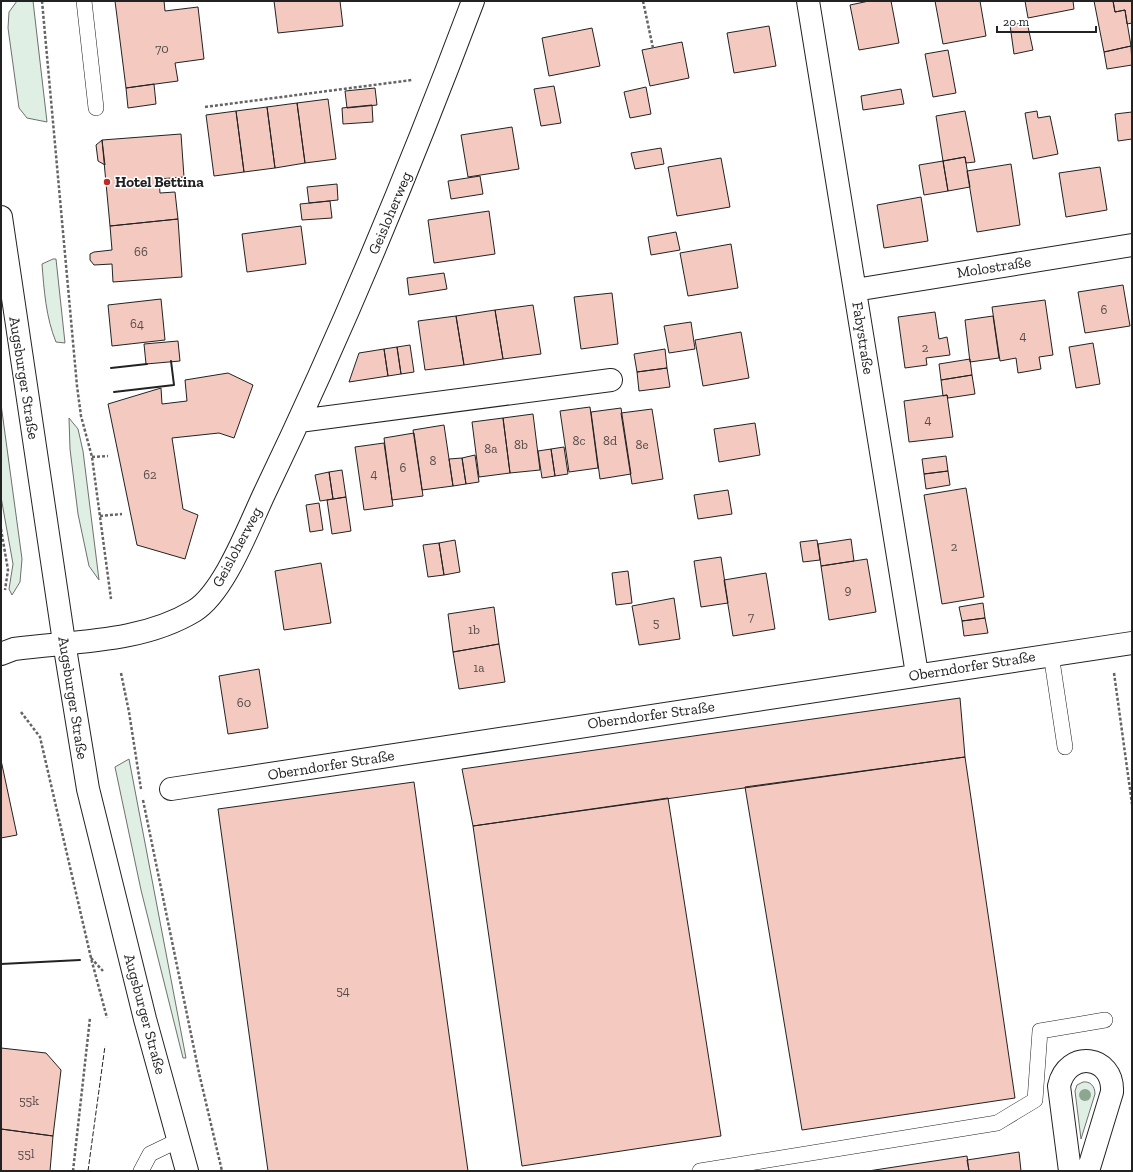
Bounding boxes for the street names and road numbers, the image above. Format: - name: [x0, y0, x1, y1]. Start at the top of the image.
- street label: Geisloherweg: [364, 169, 416, 257]
- street label: Molostraße: [956, 252, 1032, 282]
- street label: Fabystraße: [848, 300, 878, 376]
- street label: Augsburger Straße: [5, 315, 43, 441]
- street label: Geisloherweg: [208, 504, 266, 590]
- street label: Augsburger Straße: [54, 635, 92, 761]
- street label: Oberndorfer Straße: [907, 647, 1037, 685]
- street label: Oberndorfer Straße: [586, 697, 716, 733]
- street label: Oberndorfer Straße: [266, 746, 396, 784]
- street label: Augsburger Straße: [120, 952, 170, 1076]

